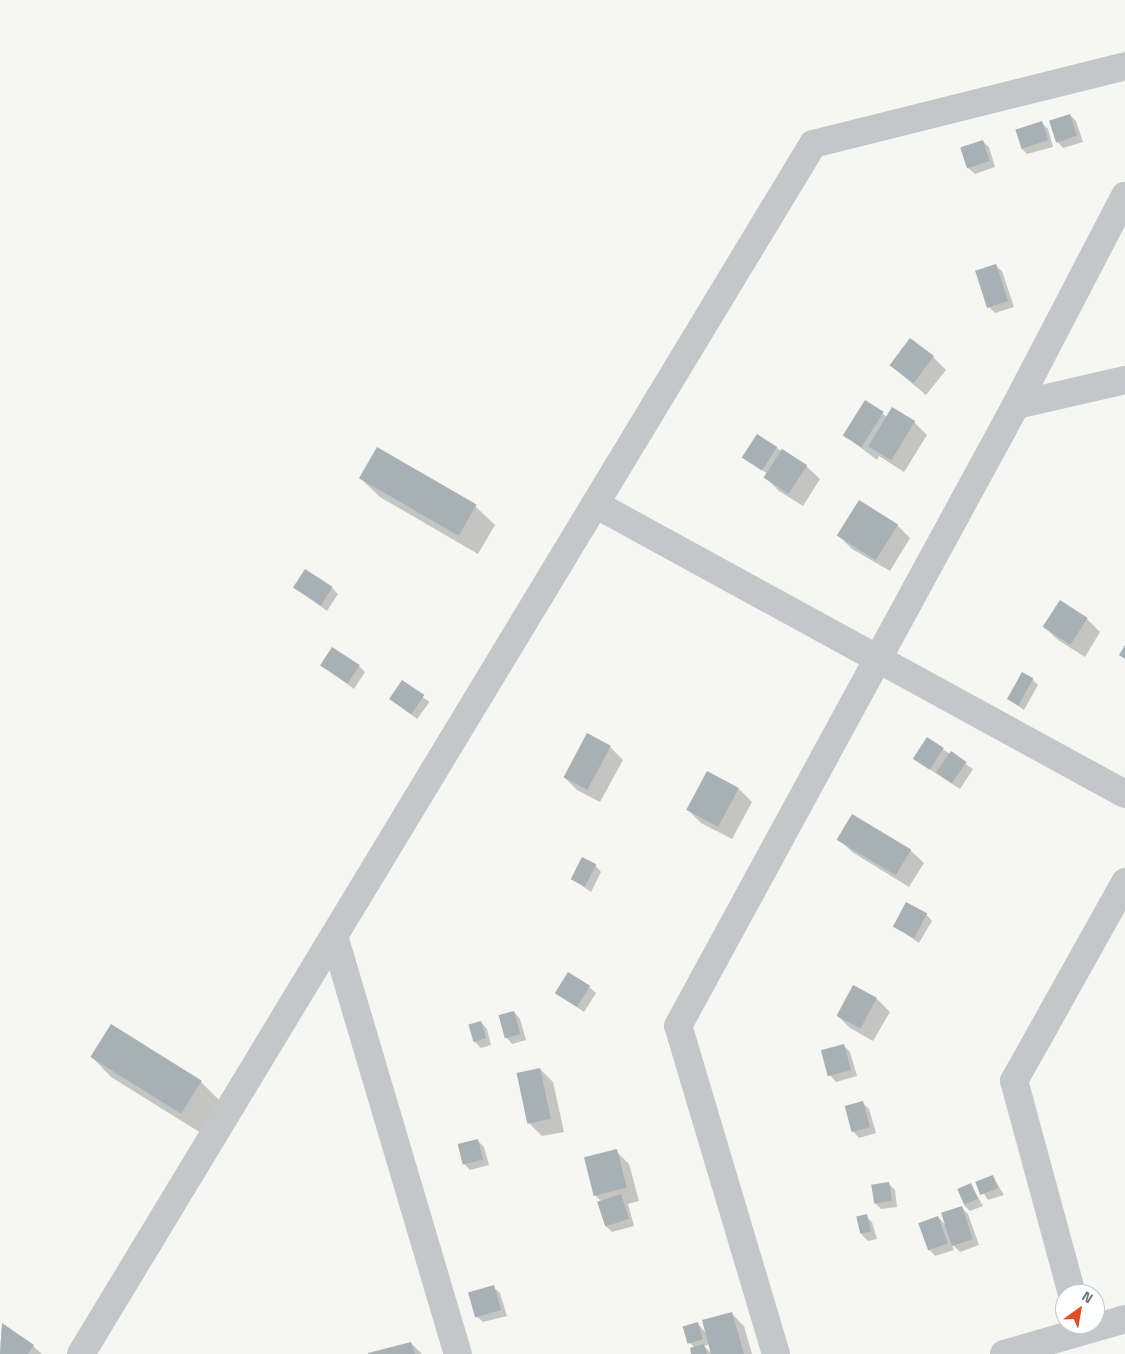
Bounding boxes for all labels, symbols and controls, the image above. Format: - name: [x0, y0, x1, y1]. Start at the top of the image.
- north arrow: [1055, 1284, 1105, 1334]
- text: N: [1078, 1285, 1097, 1308]

